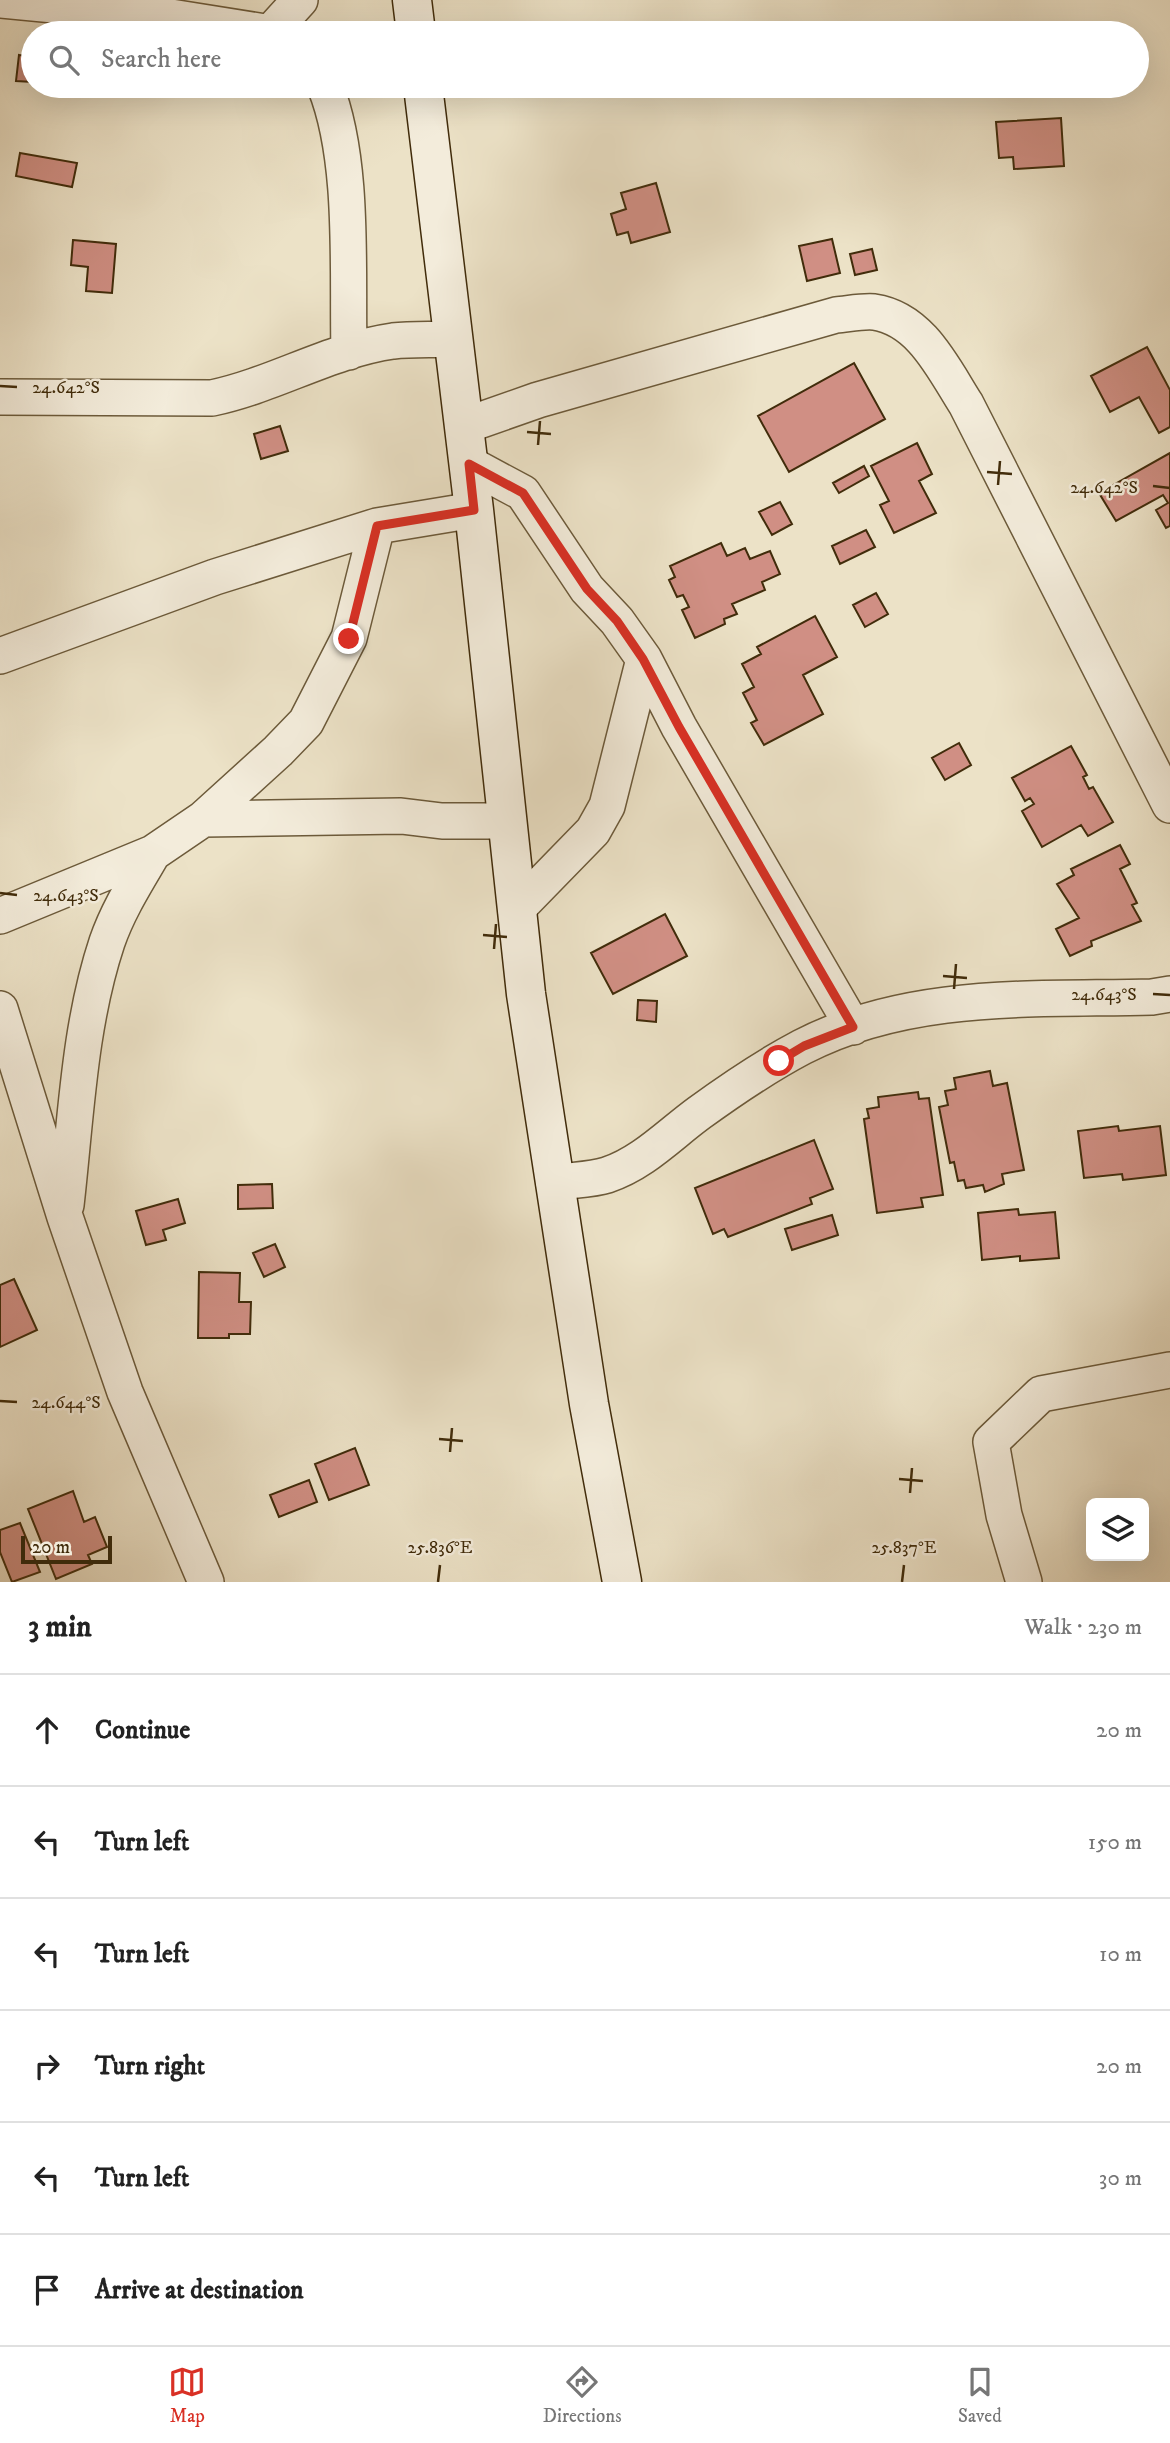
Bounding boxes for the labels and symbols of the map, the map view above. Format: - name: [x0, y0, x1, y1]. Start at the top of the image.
- text: 24.642°S: [32, 377, 100, 399]
- text: 24.642°S: [1070, 477, 1138, 499]
- route end: [333, 623, 364, 654]
- text: 24.643°S: [33, 885, 99, 907]
- text: 24.643°S: [1071, 984, 1137, 1006]
- route start: [763, 1045, 794, 1076]
- text: 24.644°S: [31, 1392, 101, 1414]
- scale bar: [21, 1533, 112, 1565]
- text: 25.836°E: [408, 1537, 473, 1559]
- text: 25.837°E: [871, 1537, 937, 1559]

